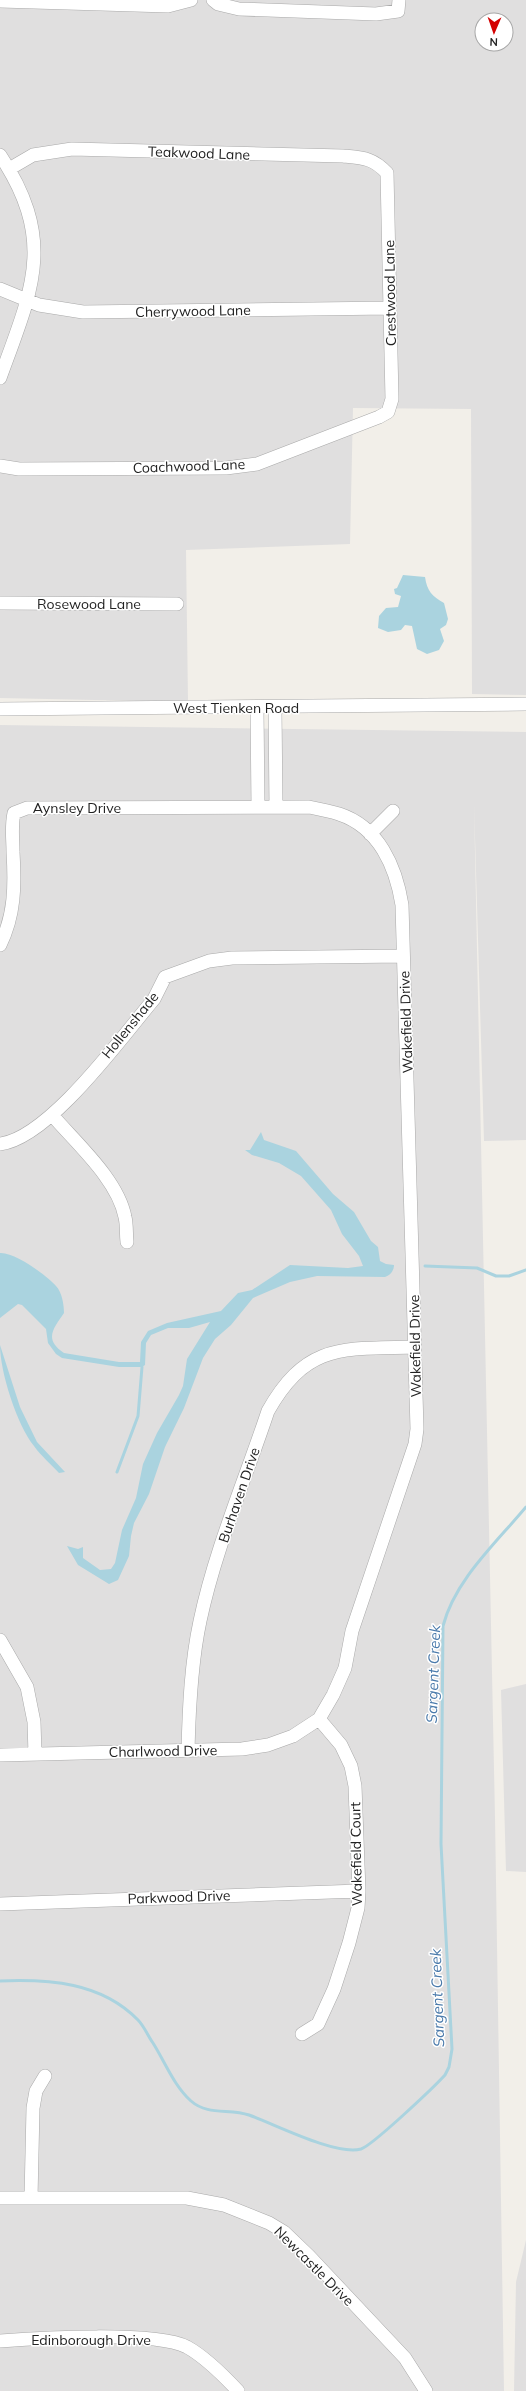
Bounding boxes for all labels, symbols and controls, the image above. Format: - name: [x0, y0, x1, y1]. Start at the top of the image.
- north arrow: [474, 12, 514, 52]
- text: N: [489, 35, 498, 49]
- street label: Teakwood Lane: [148, 142, 250, 164]
- street label: Crestwood Lane: [380, 240, 400, 346]
- street label: Cherrywood Lane: [135, 301, 251, 321]
- street label: Coachwood Lane: [132, 455, 246, 477]
- street label: Rosewood Lane: [37, 595, 141, 613]
- street label: West Tienken Road: [173, 699, 299, 717]
- street label: Aynsley Drive: [33, 799, 121, 817]
- street label: Wakefield Drive: [395, 970, 417, 1074]
- street label: Hollenshade: [98, 988, 162, 1062]
- street label: Wakefield Drive: [405, 1295, 425, 1397]
- street label: Burhaven Drive: [214, 1445, 264, 1545]
- water label: Sargent Creek: [422, 1623, 444, 1724]
- street label: Charlwood Drive: [109, 1741, 217, 1761]
- street label: Wakefield Court: [346, 1802, 366, 1906]
- street label: Parkwood Drive: [127, 1886, 231, 1908]
- water label: Sargent Creek: [426, 1947, 448, 2048]
- street label: Newcastle Drive: [270, 2222, 358, 2310]
- street label: Edinborough Drive: [31, 2331, 151, 2349]

